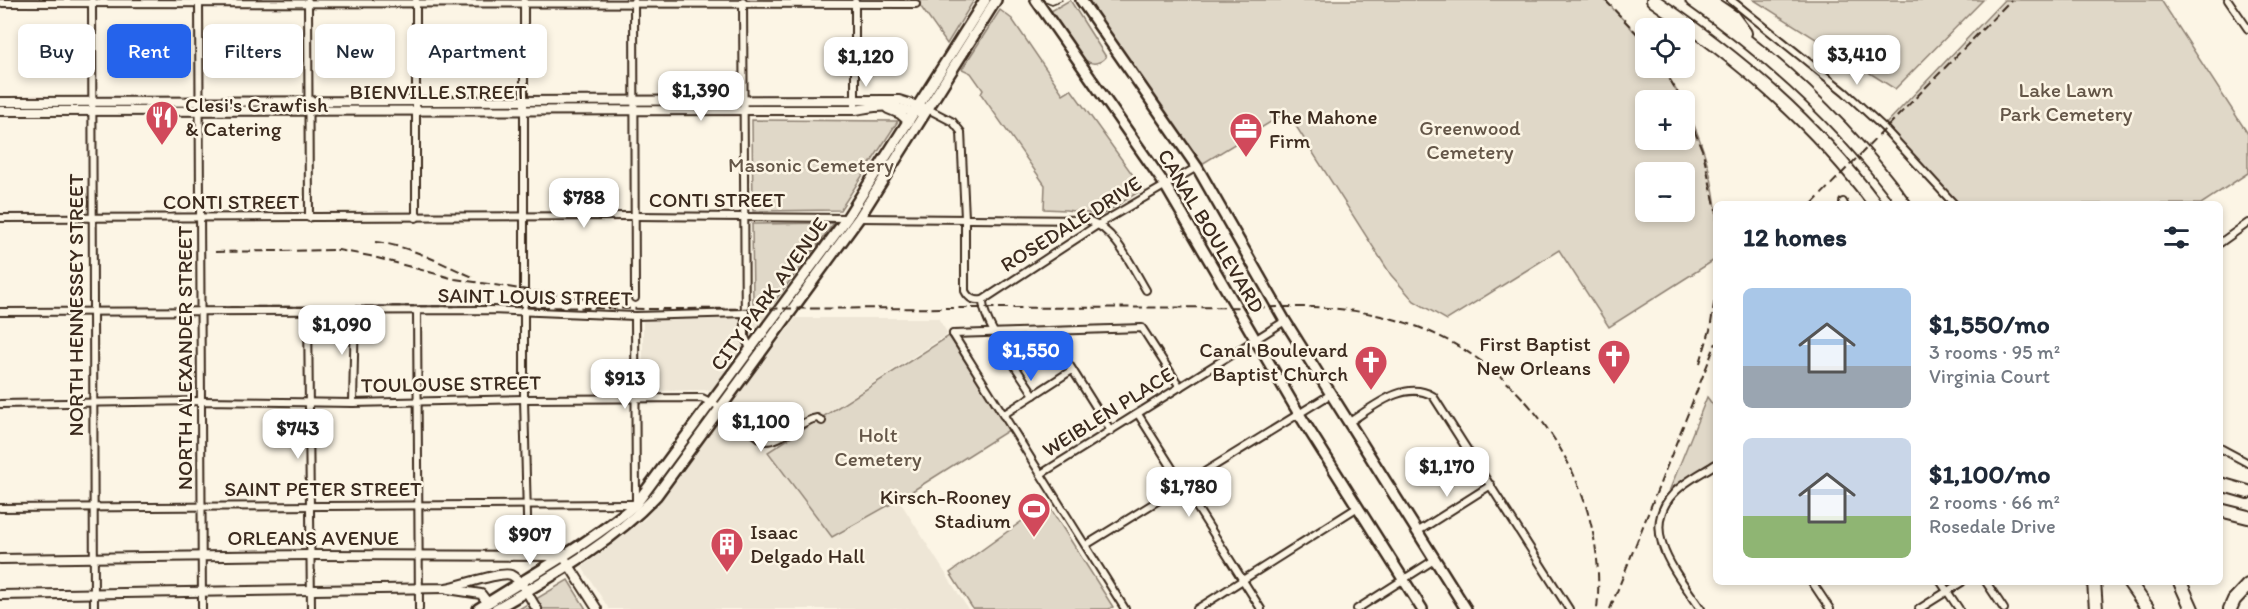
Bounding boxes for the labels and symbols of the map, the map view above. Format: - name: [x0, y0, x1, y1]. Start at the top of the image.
- pin: $3,410: [1808, 35, 1906, 86]
- pin: $1,120: [817, 37, 915, 88]
- pin: $1,390: [652, 71, 750, 122]
- park label: Lake Lawn Park Cemetery: [1999, 77, 2133, 126]
- street label: BIENVILLE STREET: [350, 79, 527, 104]
- place label: Clesi's Crawfish & Catering: [185, 92, 329, 141]
- restaurant icon: Clesi's Crawfish & Catering: [144, 99, 180, 146]
- place label: The Mahone Firm: [1269, 104, 1377, 153]
- office icon: The Mahone Firm: [1228, 111, 1264, 158]
- park label: Greenwood Cemetery: [1419, 115, 1521, 164]
- street label: CANAL BOULEVARD: [1153, 144, 1270, 317]
- park label: Masonic Cemetery: [728, 152, 894, 177]
- street label: ROSEDALE DRIVE: [996, 170, 1146, 277]
- street label: NORTH HENNESSEY STREET: [63, 173, 88, 437]
- pin: $788: [548, 178, 620, 229]
- street label: CONTI STREET: [649, 187, 785, 212]
- street label: CONTI STREET: [163, 189, 299, 214]
- street label: CITY PARK AVENUE: [705, 212, 833, 375]
- street label: NORTH ALEXANDER STREET: [172, 226, 197, 490]
- street label: SAINT LOUIS STREET: [437, 282, 633, 311]
- pin: $1,090: [293, 305, 391, 356]
- pin: $1,550: [982, 331, 1080, 382]
- place label: First Baptist New Orleans: [1477, 331, 1591, 380]
- place label: Canal Boulevard Baptist Church: [1199, 337, 1349, 386]
- church icon: First Baptist New Orleans: [1596, 338, 1632, 385]
- church icon: Canal Boulevard Baptist Church: [1353, 344, 1389, 391]
- pin: $913: [589, 359, 661, 410]
- street label: WEIBLEN PLACE: [1037, 361, 1178, 462]
- street label: TOULOUSE STREET: [361, 369, 542, 398]
- pin: $1,100: [712, 402, 810, 453]
- pin: $743: [262, 409, 334, 460]
- park label: Holt Cemetery: [834, 422, 922, 471]
- pin: $1,170: [1398, 447, 1496, 498]
- pin: $1,780: [1140, 467, 1238, 518]
- street label: SAINT PETER STREET: [224, 476, 422, 501]
- place label: Kirsch-Rooney Stadium: [880, 484, 1011, 533]
- sports icon: Kirsch-Rooney Stadium: [1016, 491, 1052, 538]
- pin: $907: [494, 515, 566, 566]
- place label: Isaac Delgado Hall: [750, 519, 865, 568]
- street label: ORLEANS AVENUE: [227, 525, 399, 550]
- building icon: Isaac Delgado Hall: [709, 526, 745, 573]

